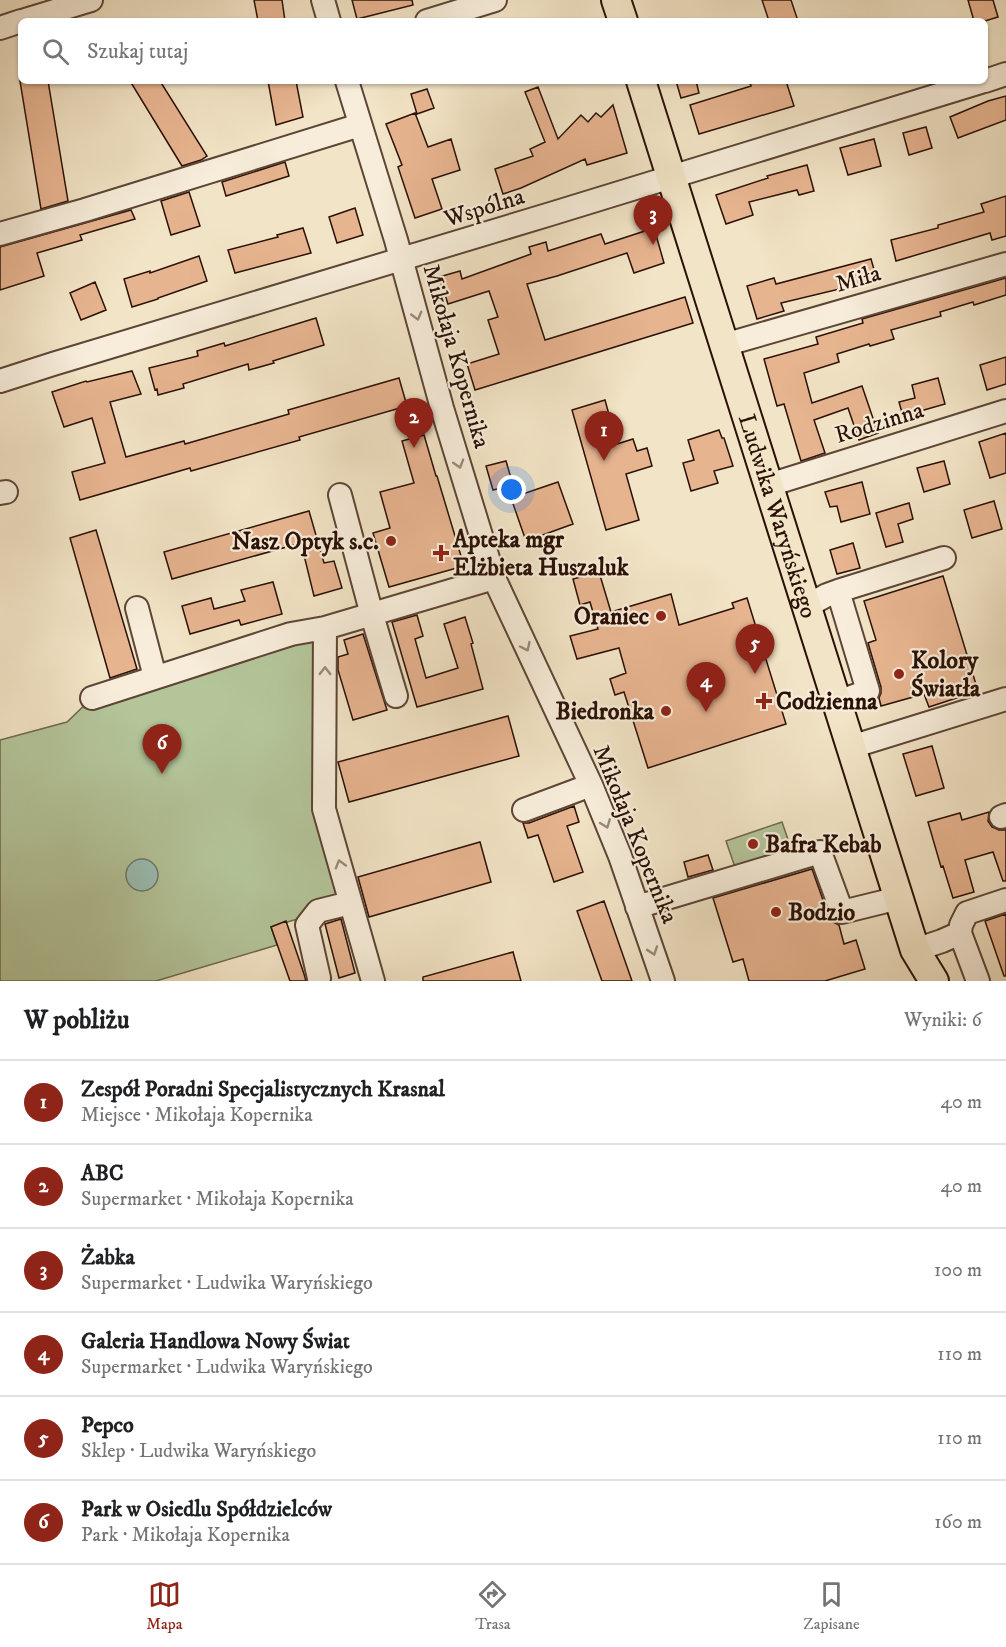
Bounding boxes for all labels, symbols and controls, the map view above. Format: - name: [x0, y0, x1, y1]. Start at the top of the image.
- search box: [18, 18, 988, 84]
- icon: search: [39, 35, 72, 68]
- text: Szukaj tutaj: [87, 38, 188, 65]
- street label: Wspólna: [440, 181, 529, 235]
- pin: 3: [634, 196, 672, 245]
- street label: Miła: [832, 258, 885, 300]
- street label: Mikołaja Kopernika: [415, 261, 497, 452]
- one-way arrow: [410, 311, 423, 321]
- street label: Rodzinna: [831, 395, 928, 451]
- pin: 2: [394, 398, 434, 448]
- street label: Ludwika Waryńskiego: [731, 410, 823, 622]
- pin: 1: [584, 412, 624, 461]
- one-way arrow: [452, 458, 464, 469]
- your location: [497, 475, 526, 504]
- place label: Apteka mgr Elżbieta Huszaluk: [452, 525, 630, 583]
- place label: Nasz Optyk s.c.: [232, 527, 379, 557]
- marker: Nasz Optyk s.c.: [384, 534, 398, 548]
- marker: Apteka mgr Elżbieta Huszaluk: [434, 546, 448, 560]
- place label: Oraniec: [574, 602, 650, 632]
- marker: Oraniec: [654, 609, 668, 623]
- pin: 5: [736, 624, 774, 674]
- one-way arrow: [518, 640, 530, 651]
- place label: Kolory Światła: [911, 646, 981, 704]
- pin: 4: [686, 662, 726, 712]
- one-way arrow: [319, 667, 331, 676]
- marker: Kolory Światła: [892, 667, 906, 681]
- place label: Codzienna: [776, 687, 878, 717]
- marker: Codzienna: [757, 694, 771, 708]
- place label: Biedronka: [556, 697, 655, 727]
- marker: Biedronka: [659, 704, 673, 718]
- pin: 6: [142, 724, 182, 774]
- street label: Mikołaja Kopernika: [586, 741, 685, 929]
- one-way arrow: [599, 818, 611, 829]
- place label: Bafra Kebab: [765, 830, 882, 860]
- marker: Bafra Kebab: [746, 837, 760, 851]
- one-way arrow: [335, 859, 347, 870]
- place label: Bodzio: [788, 898, 855, 928]
- marker: Bodzio: [769, 905, 783, 919]
- one-way arrow: [645, 945, 658, 956]
- text: W pobliżu: [24, 1004, 129, 1037]
- text: Wyniki: 6: [904, 1008, 982, 1033]
- text: Zespół Poradni Specjalistycznych Krasnal: [81, 1076, 445, 1103]
- text: 1: [40, 1090, 47, 1115]
- text: 40 m: [940, 1090, 982, 1115]
- text: Miejsce · Mikołaja Kopernika: [81, 1103, 313, 1128]
- text: ABC: [81, 1160, 124, 1187]
- text: 2: [39, 1174, 48, 1199]
- text: 40 m: [940, 1174, 982, 1199]
- text: Supermarket · Mikołaja Kopernika: [81, 1187, 354, 1212]
- text: Żabka: [81, 1244, 135, 1271]
- text: 3: [40, 1258, 47, 1283]
- text: 100 m: [934, 1258, 982, 1283]
- text: Supermarket · Ludwika Waryńskiego: [81, 1271, 373, 1296]
- text: Galeria Handlowa Nowy Świat: [81, 1328, 350, 1355]
- text: 4: [38, 1342, 49, 1367]
- text: 110 m: [937, 1342, 982, 1367]
- text: Supermarket · Ludwika Waryńskiego: [81, 1355, 373, 1380]
- text: Pepco: [81, 1412, 134, 1439]
- text: 5: [39, 1426, 48, 1451]
- text: 110 m: [937, 1426, 982, 1451]
- text: Sklep · Ludwika Waryńskiego: [81, 1439, 316, 1464]
- text: Park w Osiedlu Spółdzielców: [81, 1496, 332, 1523]
- text: 6: [38, 1510, 49, 1535]
- text: 160 m: [934, 1510, 982, 1535]
- text: Park · Mikołaja Kopernika: [81, 1523, 290, 1548]
- tab: Mapa: [146, 1578, 183, 1634]
- tab: Trasa: [475, 1578, 511, 1634]
- tab: Zapisane: [803, 1578, 860, 1634]

